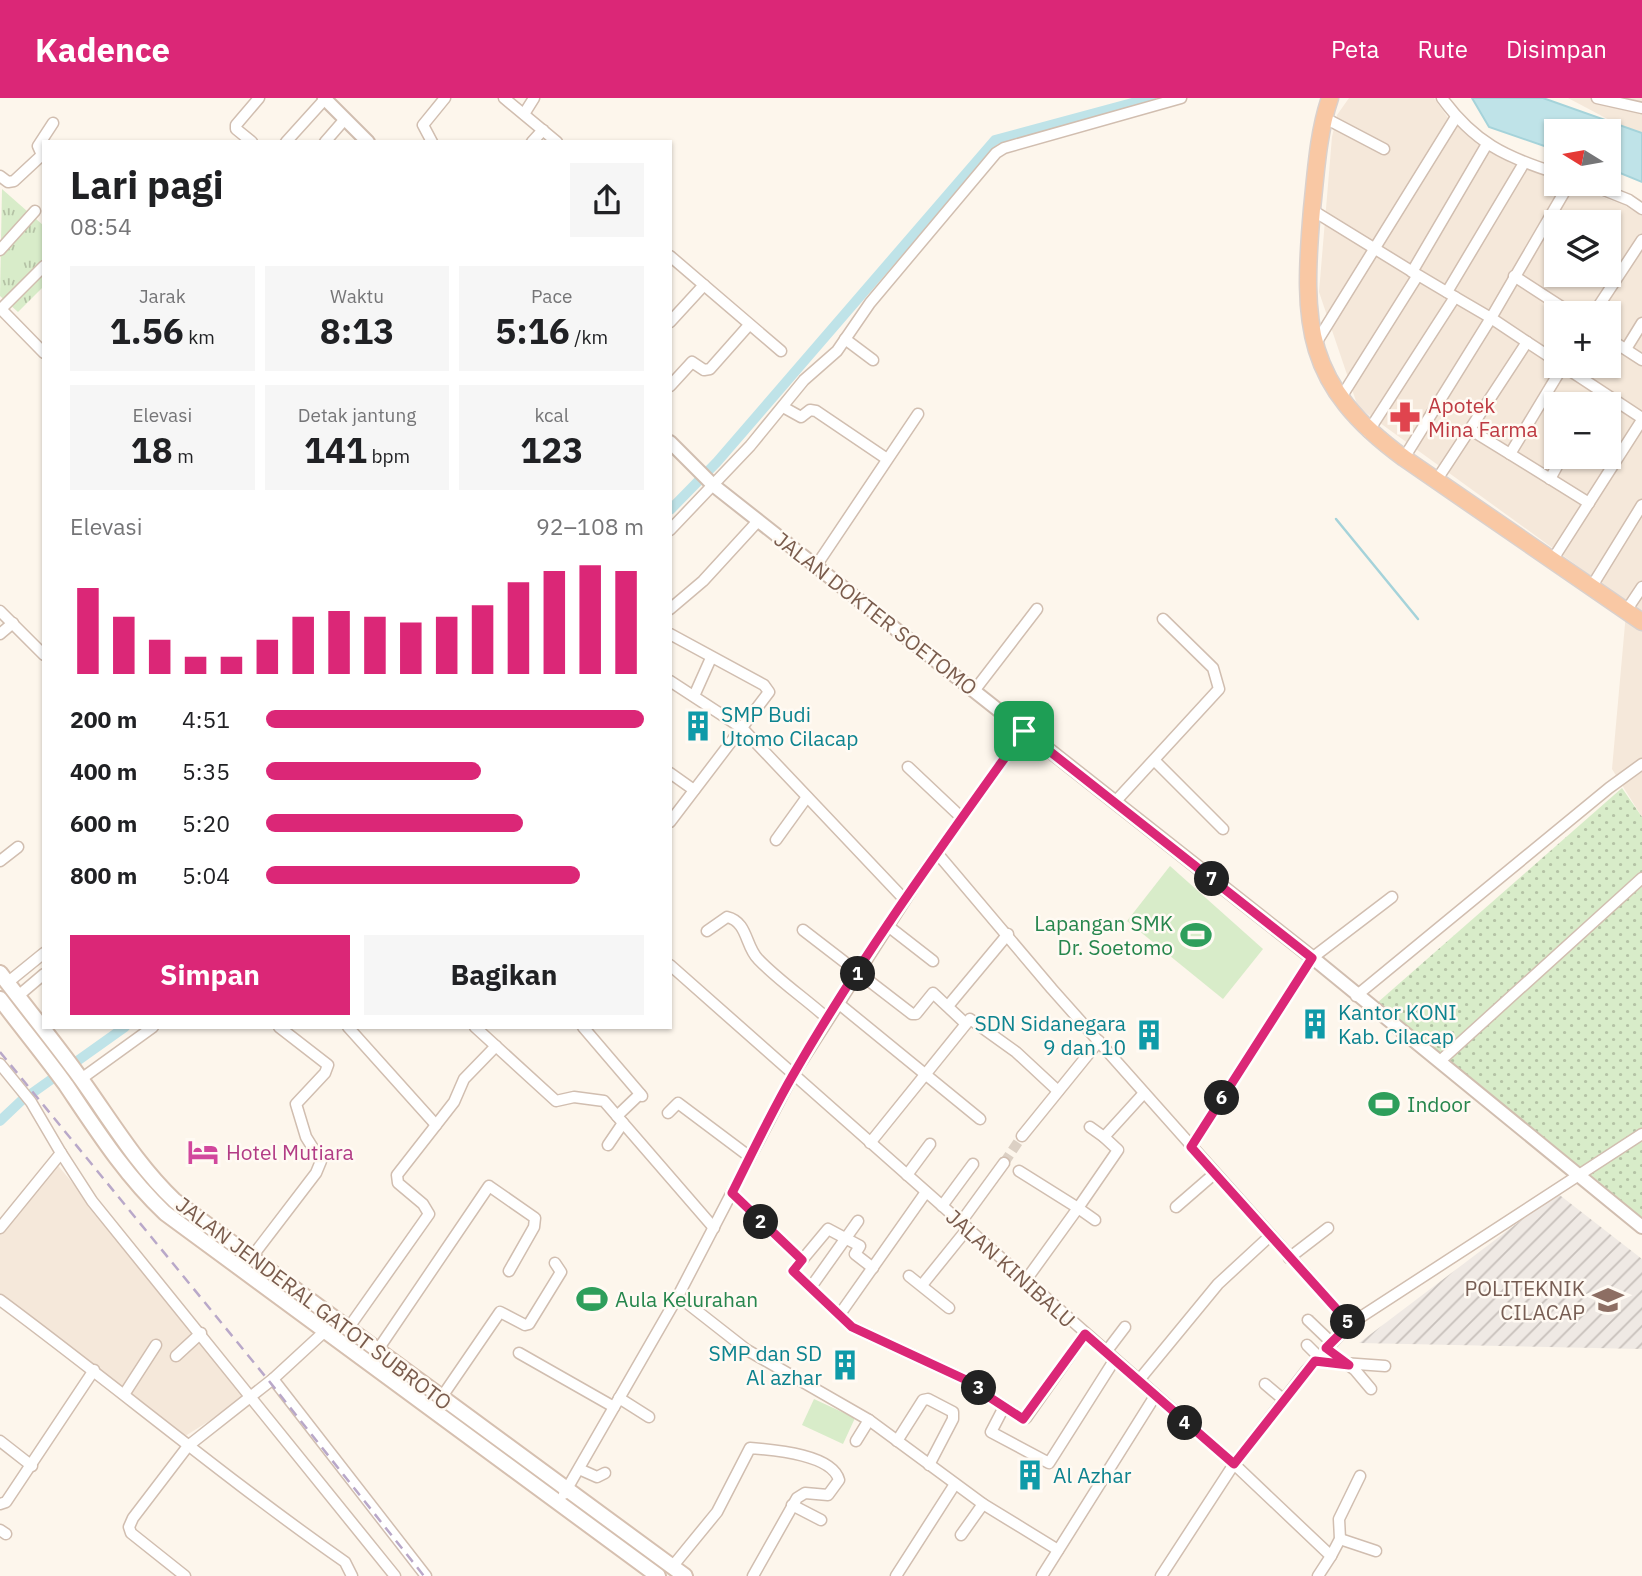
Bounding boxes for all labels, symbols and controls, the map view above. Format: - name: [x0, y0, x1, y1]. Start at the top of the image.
- text: Kadence: [35, 28, 170, 71]
- text: Peta: [1331, 33, 1379, 65]
- text: Rute: [1417, 33, 1468, 65]
- text: Disimpan: [1506, 33, 1607, 65]
- north arrow: [1544, 119, 1620, 196]
- map controls: [1544, 119, 1621, 469]
- text: Lari pagi: [70, 160, 224, 209]
- button: share: [570, 163, 644, 237]
- button: layers: [1544, 210, 1621, 287]
- text: 08:54: [70, 211, 132, 241]
- text: Jarak: [139, 284, 186, 308]
- text: Waktu: [330, 284, 384, 308]
- text: Pace: [531, 284, 572, 308]
- button: +: [1544, 301, 1621, 378]
- text: 1.56: [110, 308, 184, 354]
- text: 8:13: [320, 308, 394, 354]
- text: 5:16: [495, 308, 570, 354]
- text: km: [184, 325, 215, 349]
- text: /km: [570, 325, 608, 349]
- place label: Apotek Mina Farma: [1428, 391, 1538, 443]
- button: −: [1544, 392, 1621, 469]
- pharmacy icon: Apotek Mina Farma: [1388, 400, 1422, 434]
- text: Elevasi: [132, 403, 192, 427]
- text: Detak jantung: [298, 403, 416, 427]
- text: kcal: [534, 403, 569, 427]
- text: 18: [131, 427, 173, 473]
- text: 141: [304, 427, 367, 473]
- text: 123: [520, 427, 583, 473]
- text: m: [173, 444, 194, 468]
- text: bpm: [367, 444, 410, 468]
- text: Elevasi: [70, 511, 142, 541]
- text: 92–108 m: [536, 511, 644, 541]
- street label: JALAN DOKTER SOETOMO: [769, 525, 983, 701]
- place label: SMP Budi Utomo Cilacap: [721, 700, 859, 752]
- pin: [994, 701, 1054, 761]
- text: 200 m: [70, 704, 137, 734]
- text: 4:51: [182, 704, 230, 734]
- building icon: SMP Budi Utomo Cilacap: [681, 709, 715, 743]
- icon: arrive: [1005, 712, 1043, 750]
- text: 400 m: [70, 756, 137, 786]
- text: 5:35: [182, 756, 230, 786]
- text: 600 m: [70, 808, 137, 838]
- text: 5:20: [182, 808, 230, 838]
- text: 800 m: [70, 860, 137, 890]
- text: 5:04: [182, 860, 230, 890]
- pin: 7: [1194, 862, 1230, 896]
- text: 7: [1206, 866, 1217, 890]
- place label: Lapangan SMK Dr. Soetomo: [1034, 909, 1173, 961]
- sports icon: Lapangan SMK Dr. Soetomo: [1179, 918, 1213, 952]
- button: Simpan: [70, 935, 350, 1015]
- button: Bagikan: [364, 935, 644, 1015]
- pin: 1: [840, 956, 876, 992]
- text: 1: [852, 961, 863, 985]
- place label: Kantor KONI Kab. Cilacap: [1338, 998, 1457, 1050]
- building icon: Kantor KONI Kab. Cilacap: [1298, 1007, 1332, 1041]
- place label: SDN Sidanegara 9 dan 10: [975, 1009, 1126, 1061]
- building icon: SDN Sidanegara 9 dan 10: [1132, 1018, 1166, 1052]
- pin: 6: [1204, 1080, 1240, 1116]
- text: 6: [1216, 1085, 1227, 1109]
- sports icon: Indoor: [1367, 1087, 1401, 1121]
- place label: Indoor: [1407, 1090, 1471, 1118]
- hotel icon: Hotel Mutiara: [186, 1135, 220, 1169]
- place label: Hotel Mutiara: [226, 1138, 354, 1166]
- street label: JALAN JENDERAL GATOT SUBROTO: [170, 1190, 458, 1416]
- street label: JALAN KINIBALU: [941, 1203, 1081, 1333]
- pin: 2: [744, 1204, 778, 1240]
- text: 2: [755, 1209, 766, 1233]
- place label: POLITEKNIK CILACAP: [1465, 1274, 1585, 1326]
- sports icon: Aula Kelurahan: [575, 1282, 609, 1316]
- school or university icon: POLITEKNIK CILACAP: [1591, 1283, 1625, 1317]
- place label: Aula Kelurahan: [615, 1285, 758, 1313]
- pin: 5: [1330, 1304, 1366, 1340]
- text: 5: [1342, 1309, 1353, 1333]
- place label: SMP dan SD Al azhar: [708, 1339, 822, 1391]
- building icon: SMP dan SD Al azhar: [828, 1348, 862, 1382]
- pin: 3: [962, 1370, 996, 1406]
- text: 3: [973, 1375, 984, 1399]
- pin: 4: [1168, 1406, 1202, 1440]
- text: 4: [1179, 1410, 1190, 1434]
- building icon: Al Azhar: [1013, 1458, 1047, 1492]
- place label: Al Azhar: [1053, 1461, 1132, 1489]

